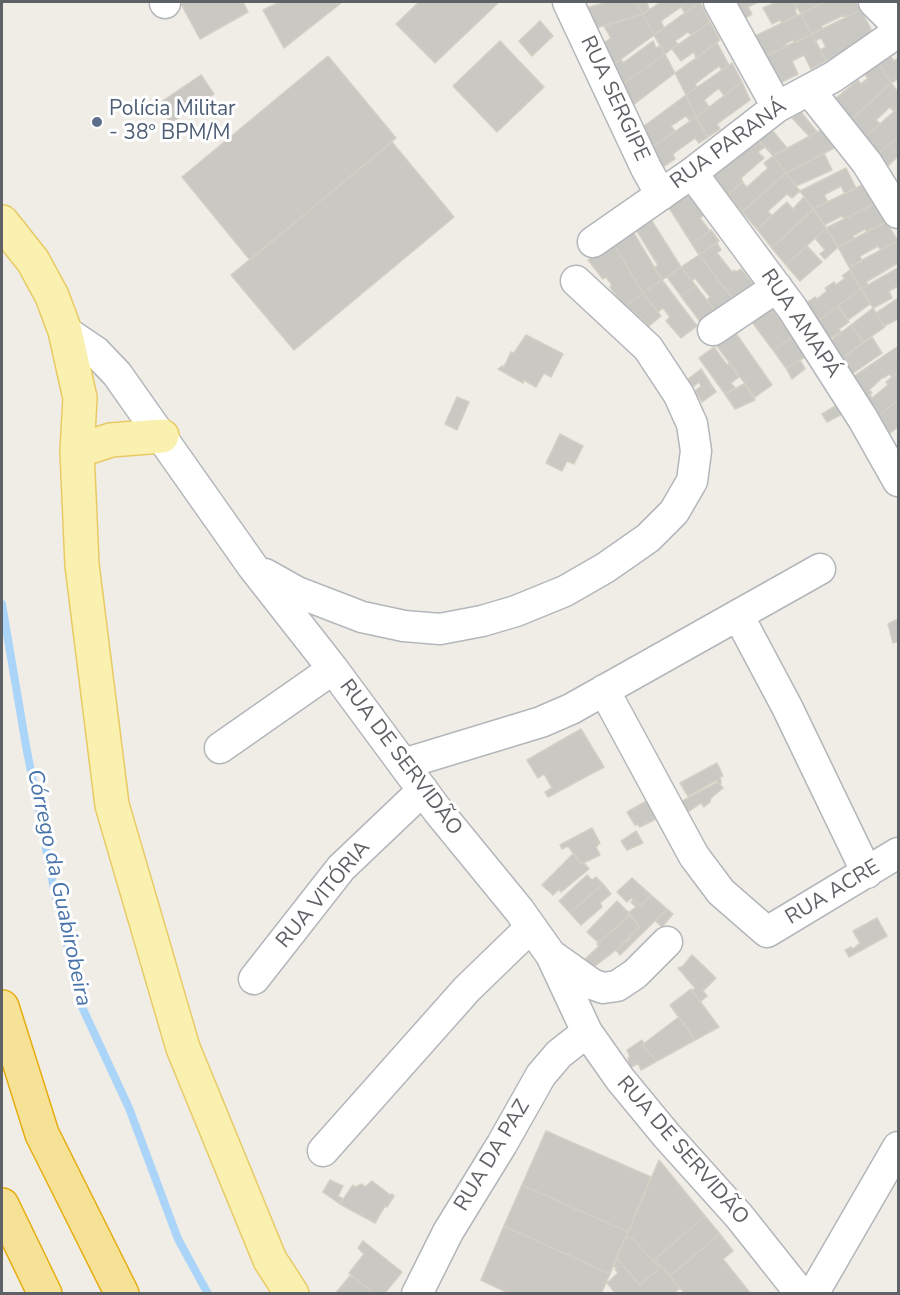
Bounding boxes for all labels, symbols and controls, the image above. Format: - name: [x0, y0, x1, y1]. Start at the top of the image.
- street label: RUA SERGIPE: [574, 32, 654, 166]
- street label: RUA PARANÁ: [666, 95, 792, 195]
- place label: Polícia Militar - 38º BPM/M: [109, 97, 236, 147]
- marker: Polícia Militar - 38º BPM/M: [90, 115, 104, 129]
- street label: RUA AMAPÁ: [754, 265, 846, 383]
- street label: RUA DE SERVIDÃO: [333, 675, 467, 841]
- water label: Córrego da Guabirobeira: [20, 767, 96, 1009]
- street label: RUA VITÓRIA: [272, 836, 376, 954]
- street label: RUA ACRE: [781, 855, 885, 931]
- street label: RUA DE SERVIDÃO: [611, 1072, 753, 1230]
- street label: RUA DA PAZ: [450, 1096, 536, 1216]

